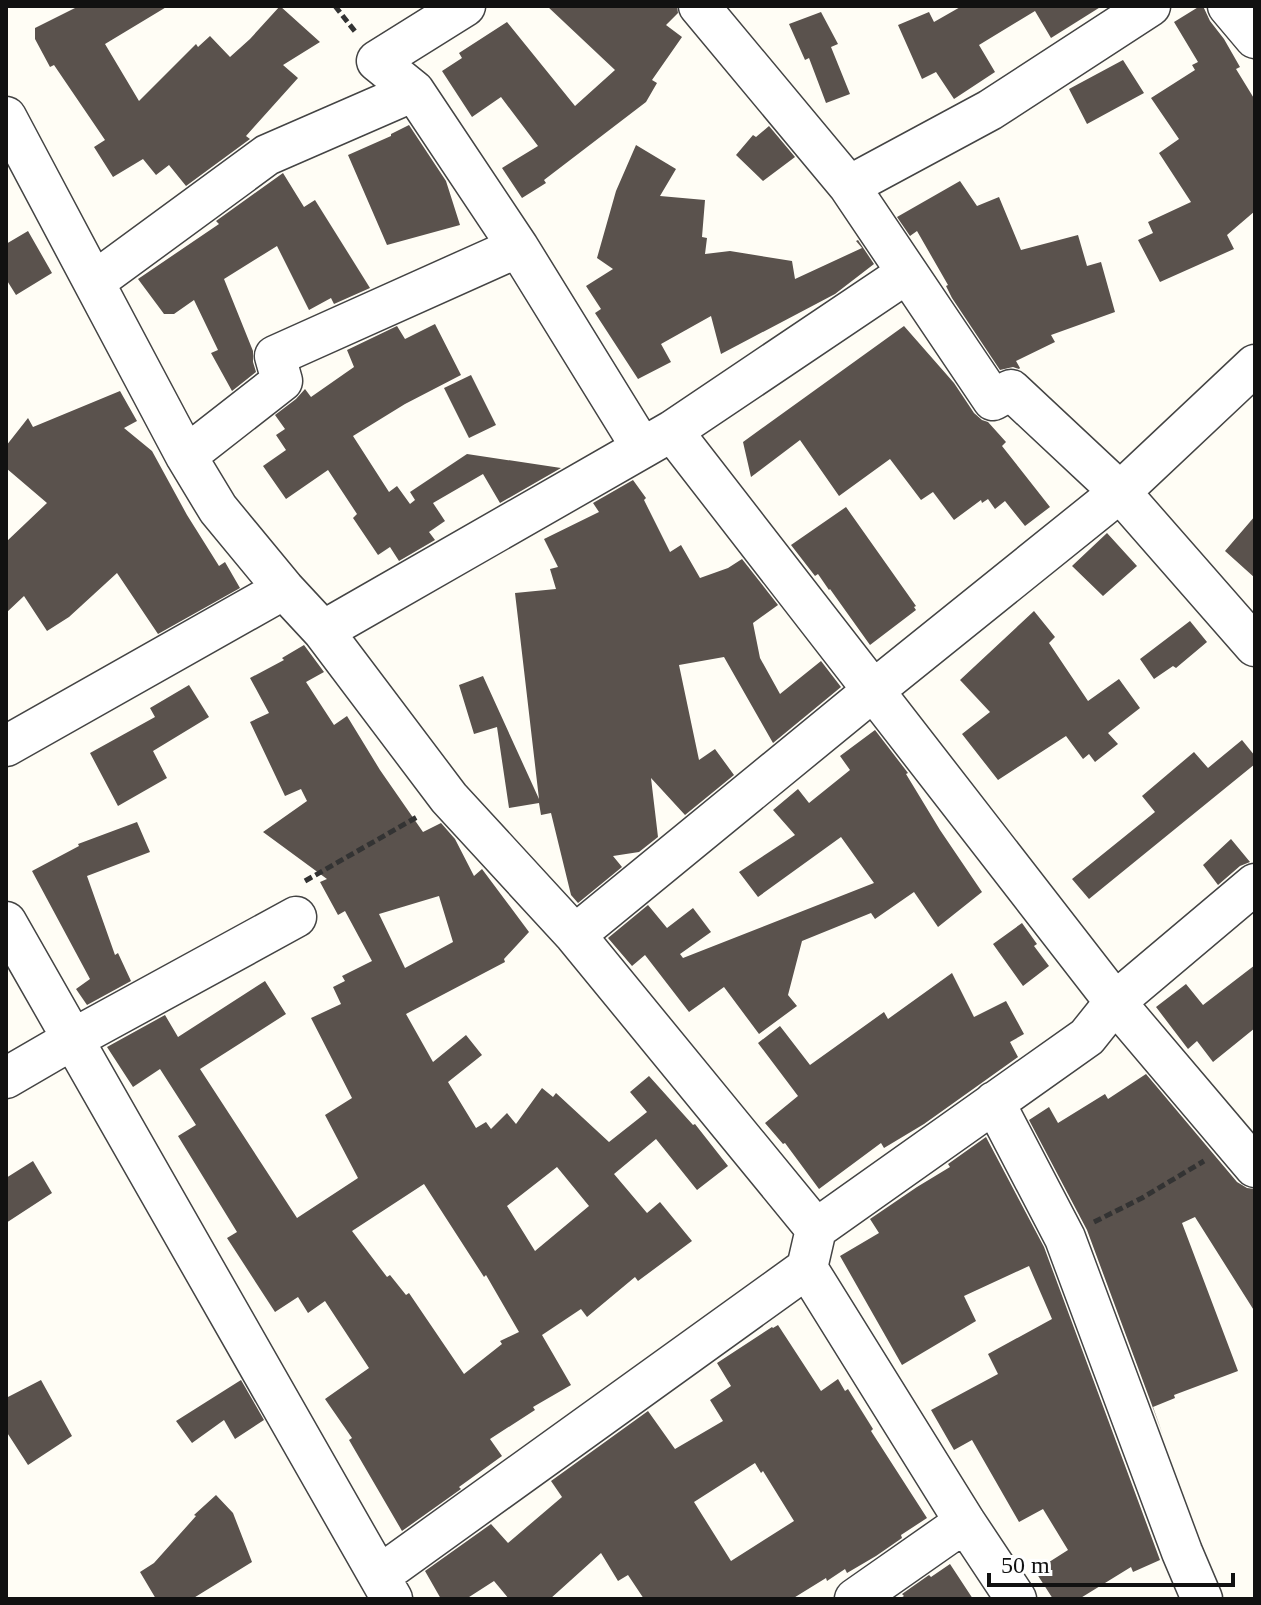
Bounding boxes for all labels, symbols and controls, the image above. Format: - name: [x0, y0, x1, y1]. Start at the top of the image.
- scale bar: [989, 1537, 1233, 1587]
- text: 50 m: [1001, 1552, 1050, 1578]

